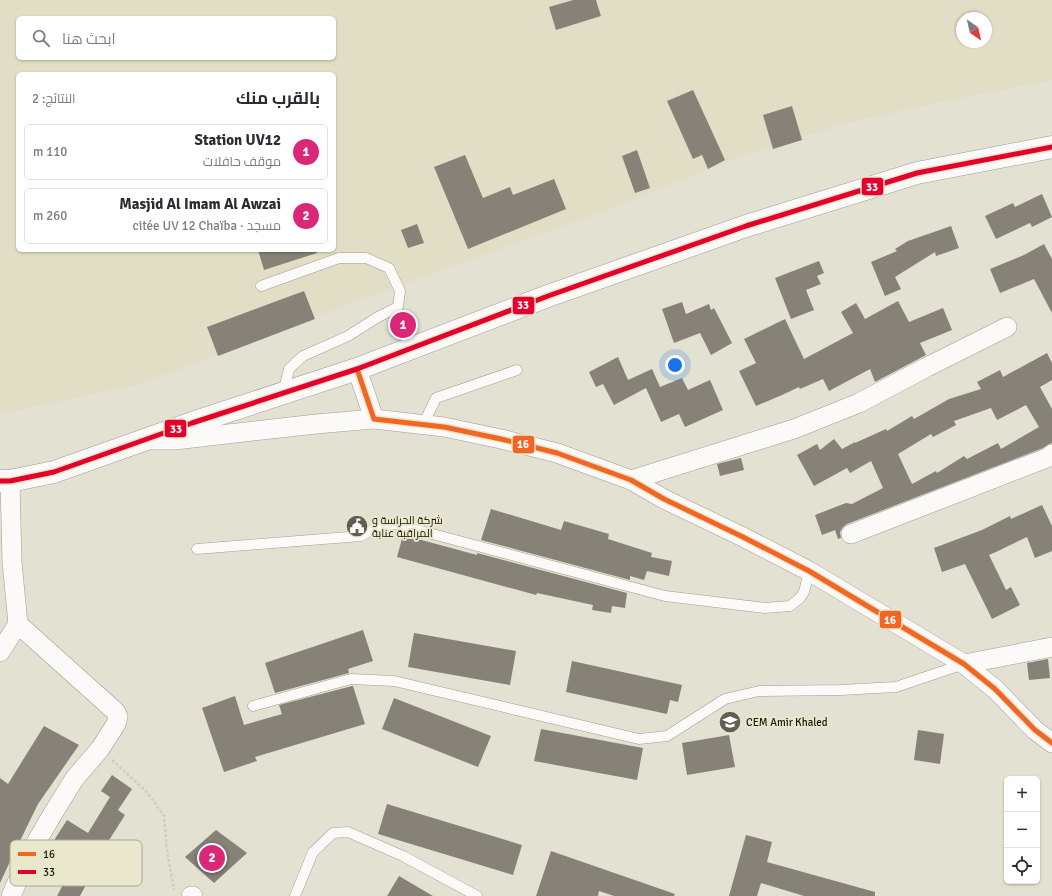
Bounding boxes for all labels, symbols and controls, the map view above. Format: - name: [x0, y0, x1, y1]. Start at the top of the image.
- north arrow: [956, 12, 992, 48]
- search box: [16, 16, 336, 60]
- icon: search: [30, 27, 52, 49]
- text: ابحث هنا: [62, 30, 115, 48]
- text: بالقرب منك: [236, 88, 320, 109]
- text: النتائج: 2: [32, 91, 76, 107]
- text: Station UV12: [195, 131, 281, 149]
- text: 110 m: [33, 144, 67, 160]
- text: 1: [302, 144, 310, 160]
- text: موقف حافلات: [203, 154, 281, 170]
- line badge: 33: [861, 177, 884, 196]
- text: 33: [866, 181, 878, 194]
- text: Masjid Al Imam Al Awzai: [119, 195, 281, 213]
- text: 260 m: [33, 208, 67, 224]
- text: 2: [302, 208, 310, 224]
- text: مسجد · citée UV 12 Chaïba: [132, 218, 281, 234]
- line badge: 33: [512, 296, 535, 315]
- text: 33: [517, 299, 529, 312]
- pin: 1: [390, 310, 416, 340]
- your location: [665, 355, 685, 375]
- line badge: 33: [164, 419, 187, 438]
- text: 33: [170, 423, 182, 436]
- line badge: 16: [512, 435, 535, 454]
- text: 16: [517, 438, 529, 451]
- public building icon: شركة الحراسة و المراقبة عنابة: [344, 513, 370, 539]
- place label: شركة الحراسة و المراقبة عنابة: [372, 514, 443, 540]
- line badge: 16: [879, 610, 902, 629]
- text: 16: [884, 614, 896, 627]
- school or university icon: CEM Amir Khaled: [717, 709, 743, 735]
- place label: CEM Amir Khaled: [746, 716, 828, 729]
- map controls: [1004, 776, 1040, 884]
- button: +: [1004, 776, 1040, 812]
- button: −: [1004, 812, 1040, 848]
- legend: [10, 840, 142, 886]
- pin: 2: [199, 843, 225, 873]
- text: 16: [43, 848, 55, 861]
- button: locate: [1004, 848, 1040, 884]
- text: 33: [43, 866, 55, 879]

